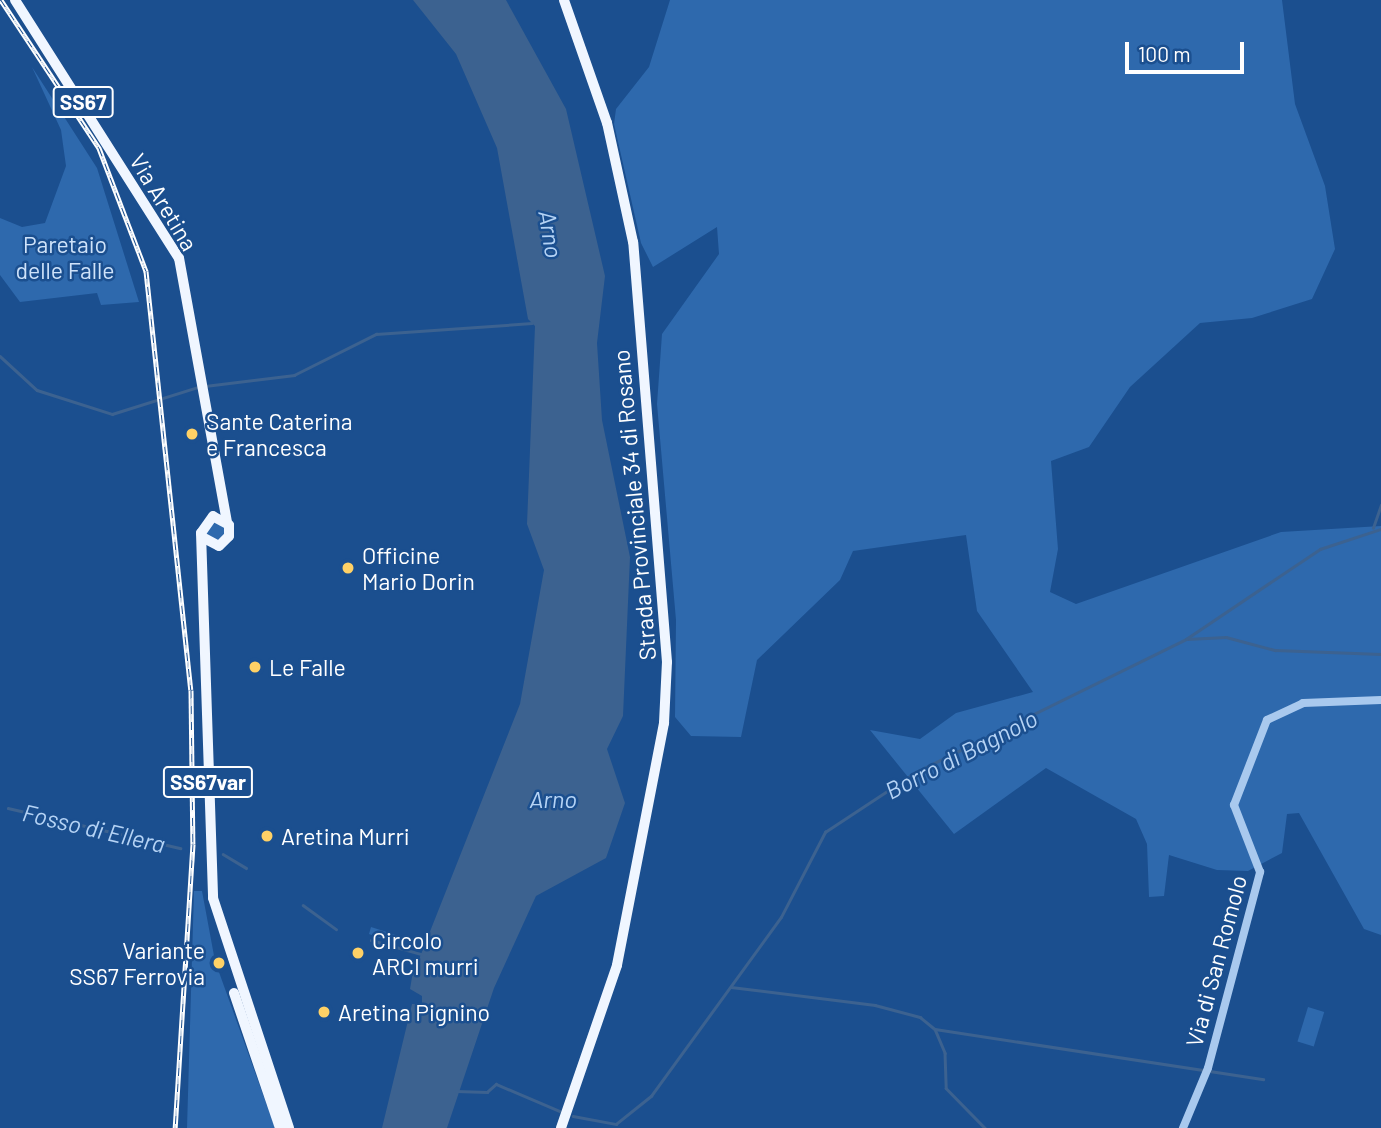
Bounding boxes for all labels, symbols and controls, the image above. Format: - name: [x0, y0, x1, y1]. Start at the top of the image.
- scale bar: [1129, 28, 1248, 72]
- text: 100 m: [1138, 41, 1191, 66]
- road number: SS67: [52, 84, 114, 119]
- street label: Via Aretina: [124, 148, 204, 256]
- water label: Arno: [533, 208, 569, 260]
- park label: Paretaio delle Falle: [15, 230, 115, 284]
- street label: Strada Provinciale 34 di Rosano: [607, 349, 661, 661]
- place label: Sante Caterina e Francesca: [206, 407, 353, 461]
- marker: Sante Caterina e Francesca: [184, 426, 200, 442]
- place label: Officine Mario Dorin: [362, 541, 475, 595]
- marker: Officine Mario Dorin: [340, 560, 356, 576]
- place label: Le Falle: [269, 653, 346, 681]
- marker: Le Falle: [247, 659, 263, 675]
- water label: Borro di Bagnolo: [880, 703, 1042, 805]
- road number: SS67var: [162, 764, 254, 800]
- water label: Arno: [529, 785, 577, 813]
- water label: Fosso di Ellera: [20, 798, 168, 858]
- place label: Aretina Murri: [281, 822, 410, 850]
- marker: Aretina Murri: [259, 828, 275, 844]
- street label: Via di San Romolo: [1180, 872, 1252, 1050]
- place label: Circolo ARCI murri: [372, 926, 479, 980]
- place label: Variante SS67 Ferrovia: [69, 936, 205, 990]
- marker: Circolo ARCI murri: [350, 945, 366, 961]
- marker: Variante SS67 Ferrovia: [211, 955, 227, 971]
- place label: Aretina Pignino: [338, 998, 490, 1026]
- marker: Aretina Pignino: [316, 1004, 332, 1020]

